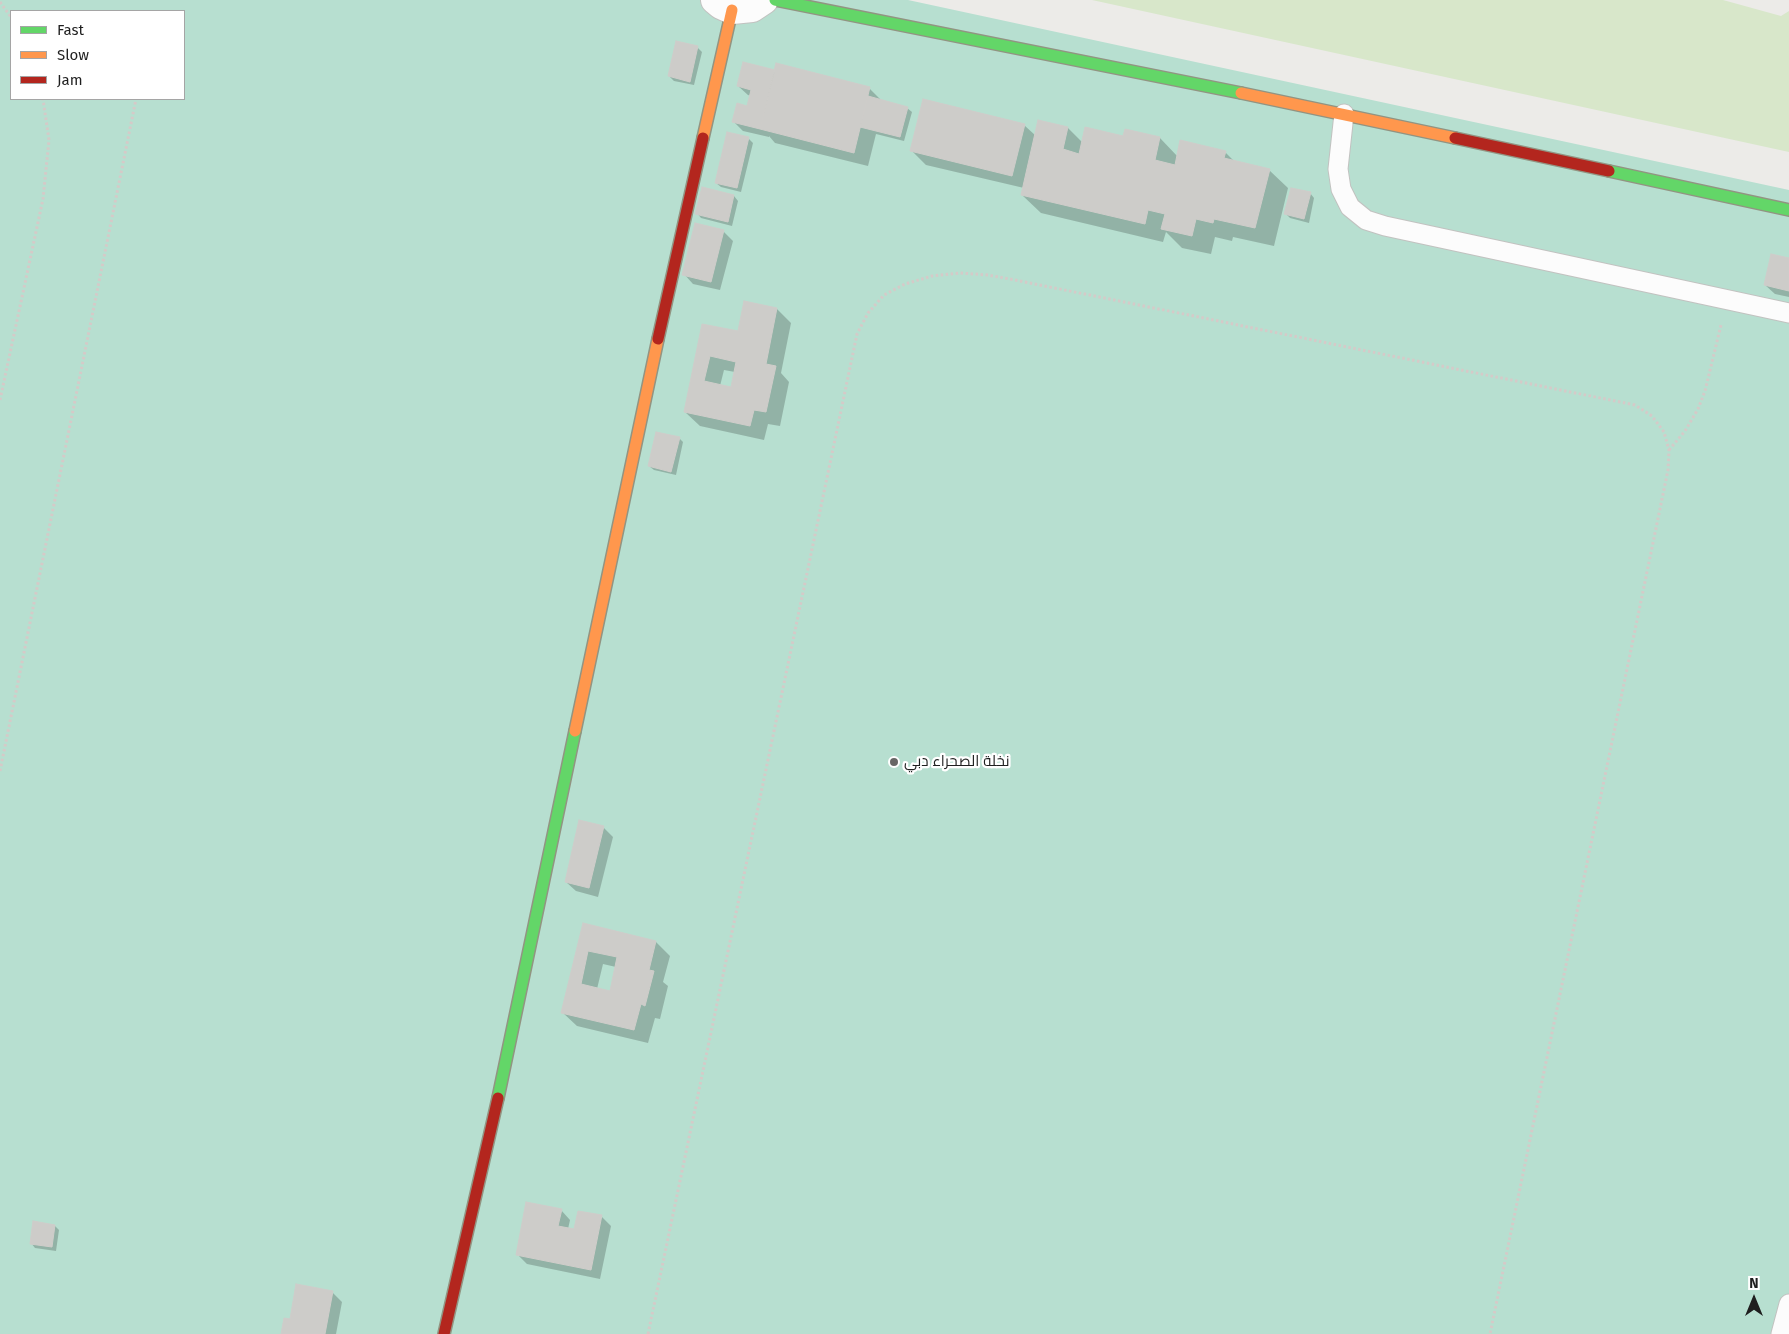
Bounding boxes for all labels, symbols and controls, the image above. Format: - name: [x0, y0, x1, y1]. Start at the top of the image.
- legend: [10, 10, 185, 100]
- text: Fast: [57, 21, 84, 39]
- text: Slow: [57, 46, 89, 64]
- text: Jam: [57, 71, 83, 89]
- place label: نخلة الصحراء دبي: [904, 753, 1009, 771]
- marker: نخلة الصحراء دبي: [888, 756, 900, 768]
- north arrow: [1729, 1274, 1779, 1324]
- text: N: [1749, 1275, 1759, 1292]

